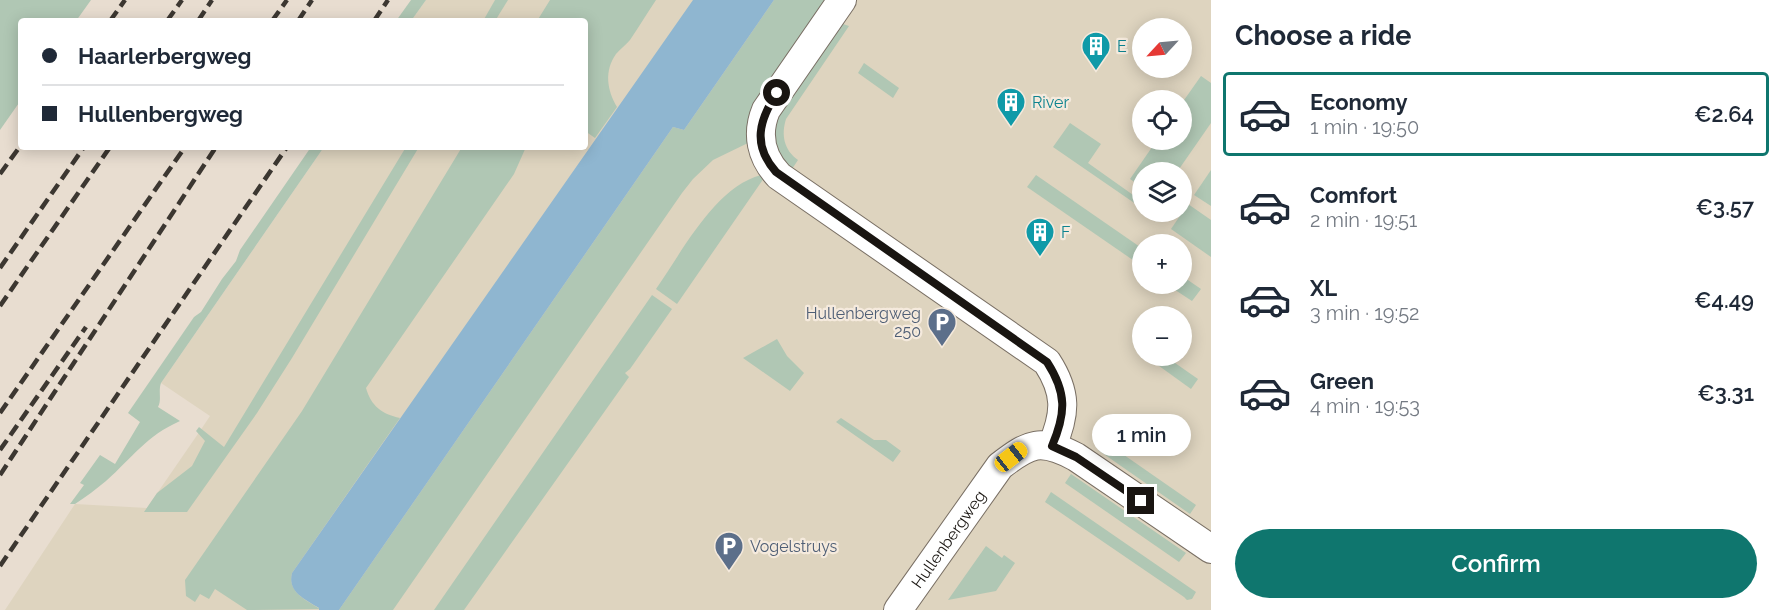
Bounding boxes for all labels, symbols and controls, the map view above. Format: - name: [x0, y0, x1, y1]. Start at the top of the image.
- north arrow: [1132, 18, 1192, 78]
- map controls: [1132, 18, 1192, 366]
- text: Choose a ride: [1235, 20, 1411, 51]
- building icon: E: [1080, 30, 1112, 72]
- place label: E: [1117, 37, 1127, 56]
- text: Haarlerbergweg: [78, 43, 251, 69]
- route start: [763, 79, 790, 106]
- building icon: River: [995, 86, 1027, 128]
- icon: car: [1238, 87, 1292, 141]
- text: Economy: [1310, 89, 1408, 115]
- button: locate: [1132, 90, 1192, 150]
- place label: River: [1032, 93, 1069, 112]
- text: Hullenbergweg: [78, 101, 243, 127]
- text: €2.64: [1694, 101, 1754, 127]
- text: 1 min · 19:50: [1310, 115, 1419, 139]
- button: layers: [1132, 162, 1192, 222]
- icon: car: [1238, 180, 1292, 234]
- text: Comfort: [1310, 182, 1397, 208]
- text: €3.57: [1696, 194, 1754, 220]
- text: 2 min · 19:51: [1310, 208, 1417, 232]
- building icon: F: [1024, 216, 1056, 258]
- place label: F: [1061, 223, 1070, 242]
- button: +: [1132, 234, 1192, 294]
- icon: car: [1238, 273, 1292, 327]
- text: XL: [1310, 275, 1337, 301]
- text: €4.49: [1694, 287, 1754, 313]
- text: 3 min · 19:52: [1310, 301, 1420, 325]
- place label: Hullenbergweg 250: [806, 304, 921, 341]
- parking icon: Hullenbergweg 250: [926, 306, 958, 348]
- button: −: [1132, 306, 1192, 366]
- icon: car: [1238, 366, 1292, 420]
- text: Green: [1310, 368, 1374, 394]
- text: €3.31: [1697, 380, 1754, 406]
- text: 4 min · 19:53: [1310, 394, 1420, 418]
- callout: 1 min: [1092, 414, 1190, 456]
- text: 1 min: [1117, 423, 1166, 447]
- car: [991, 439, 1031, 475]
- street label: Hullenbergweg: [907, 486, 989, 592]
- route end: [1127, 487, 1154, 514]
- button: Confirm: [1235, 529, 1757, 598]
- parking icon: Vogelstruys: [713, 530, 745, 572]
- place label: Vogelstruys: [750, 537, 838, 556]

